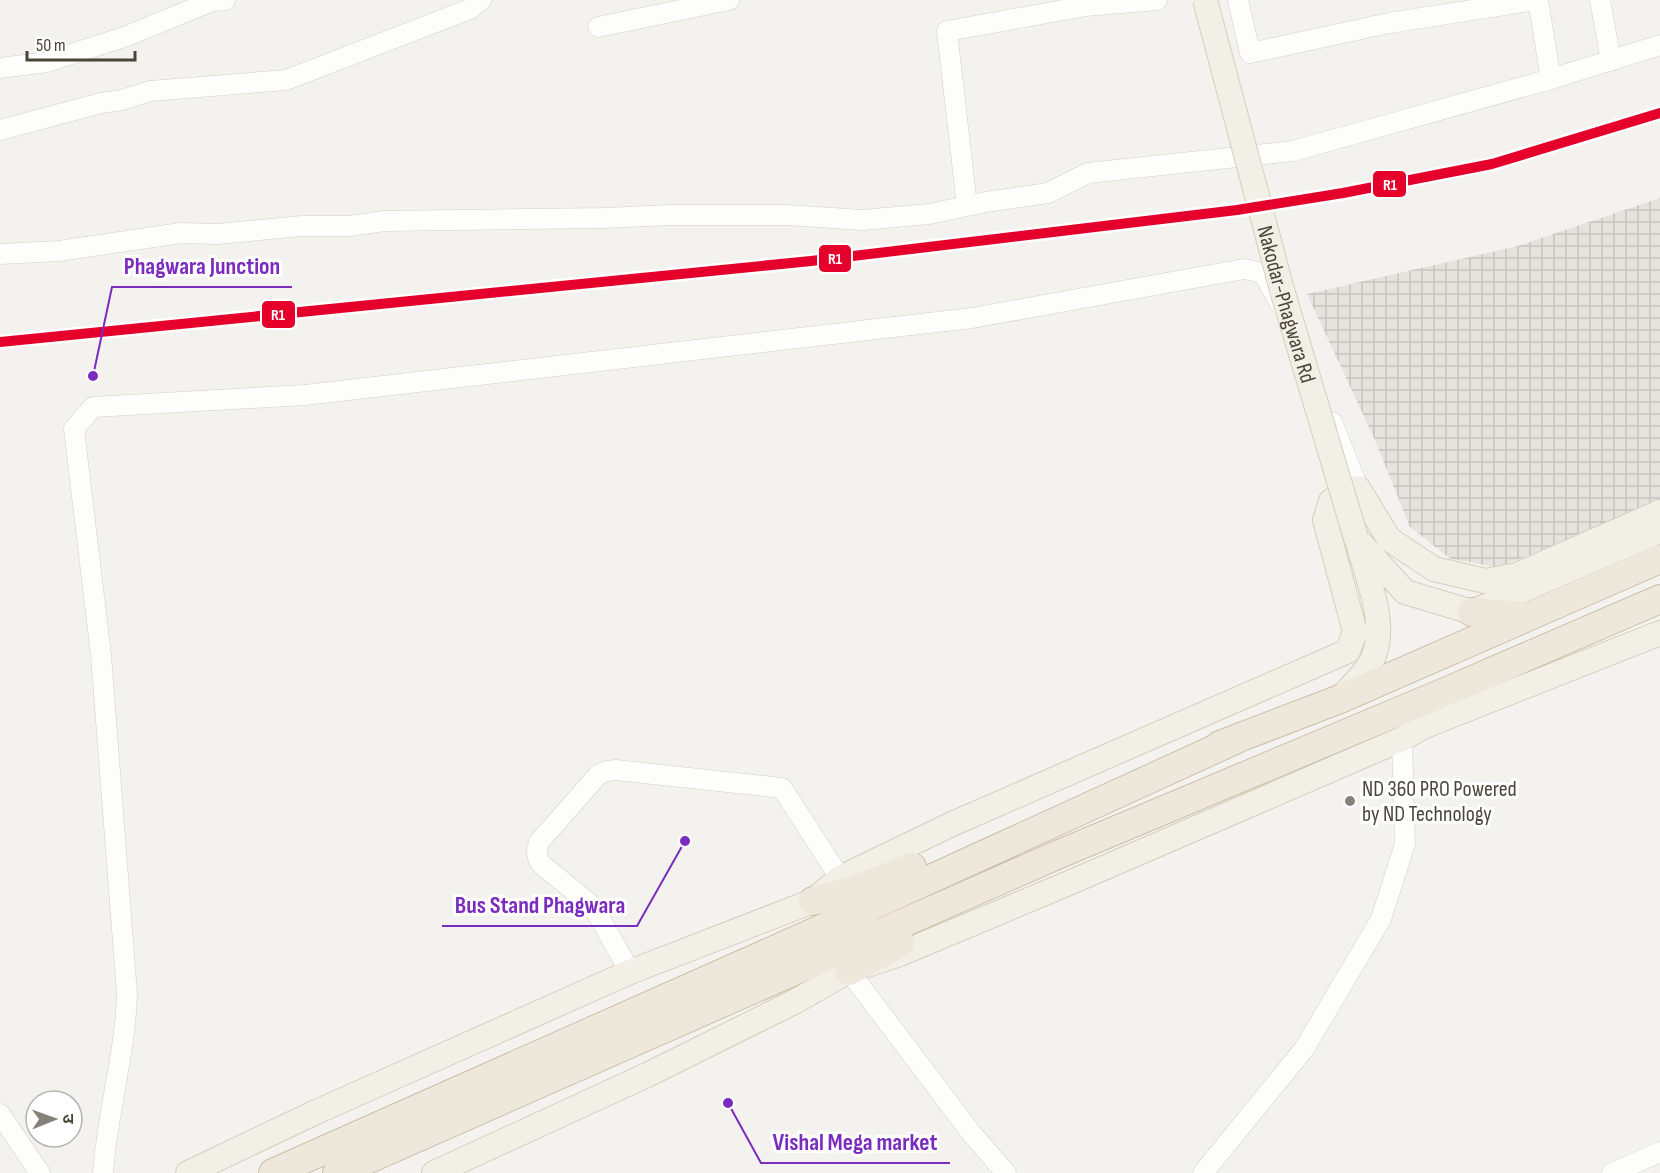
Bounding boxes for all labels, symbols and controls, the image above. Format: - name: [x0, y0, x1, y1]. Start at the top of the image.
- scale bar: [27, 24, 135, 62]
- text: 50 m: [36, 35, 66, 56]
- line badge: R1: [1372, 170, 1407, 198]
- text: R1: [1383, 176, 1398, 195]
- street label: Nakodar-Phagwara Rd: [1251, 223, 1321, 386]
- line badge: R1: [818, 244, 852, 273]
- callout: Phagwara Junction: [112, 245, 292, 287]
- text: R1: [828, 250, 843, 269]
- text: Phagwara Junction: [124, 252, 280, 281]
- line badge: R1: [261, 300, 296, 329]
- text: R1: [271, 306, 286, 325]
- place label: ND 360 PRO Powered by ND Technology: [1362, 776, 1517, 828]
- marker: ND 360 PRO Powered by ND Technology: [1343, 794, 1357, 808]
- callout: Bus Stand Phagwara: [442, 884, 637, 926]
- text: Bus Stand Phagwara: [455, 891, 625, 920]
- north arrow: [24, 1089, 84, 1149]
- text: उ: [58, 1114, 77, 1124]
- callout: Vishal Mega market: [761, 1121, 950, 1163]
- text: Vishal Mega market: [773, 1128, 937, 1157]

